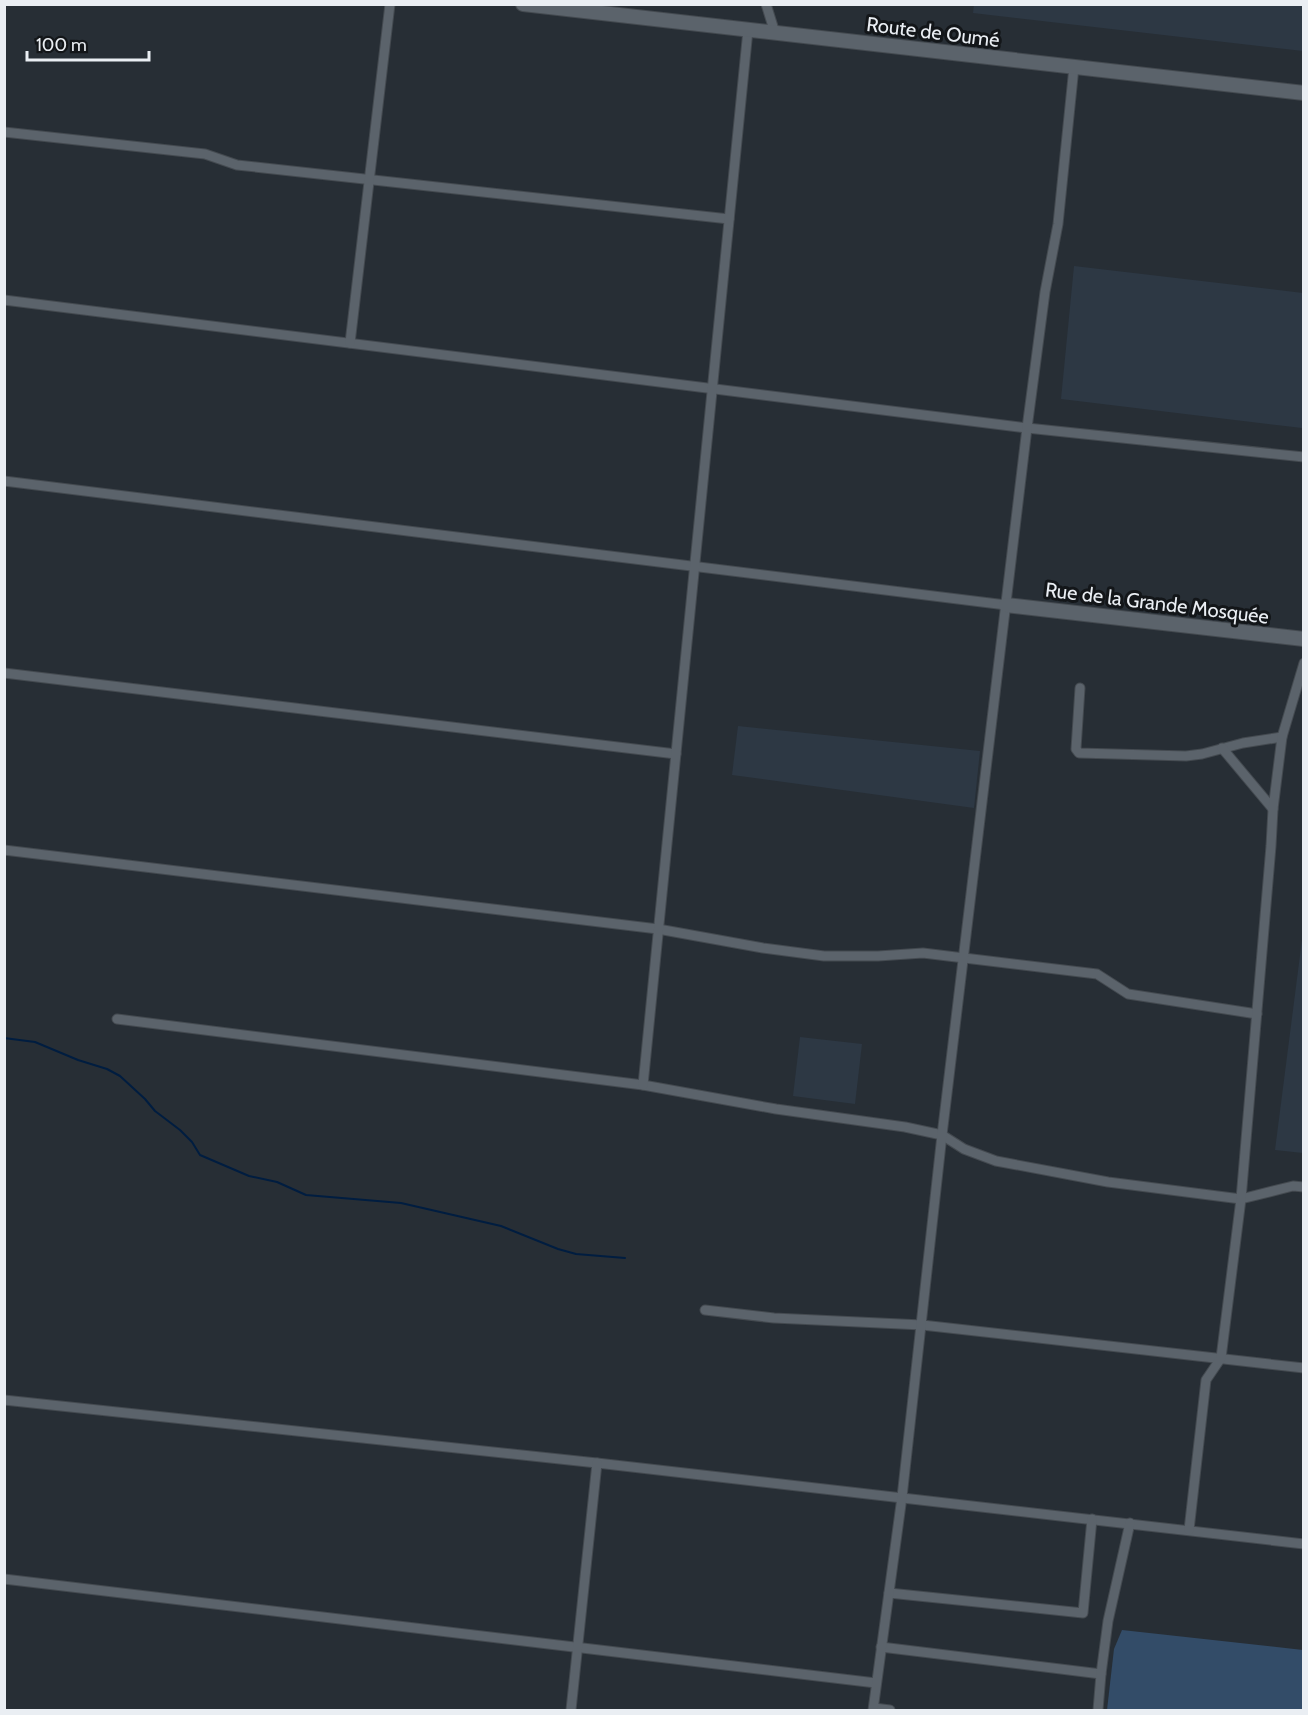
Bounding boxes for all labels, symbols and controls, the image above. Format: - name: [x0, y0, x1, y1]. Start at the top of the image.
- street label: Route de Oumé: [865, 12, 1001, 52]
- scale bar: [27, 24, 148, 62]
- text: 100 m: [36, 34, 87, 56]
- street label: Rue de la Grande Mosquée: [1044, 577, 1270, 629]

